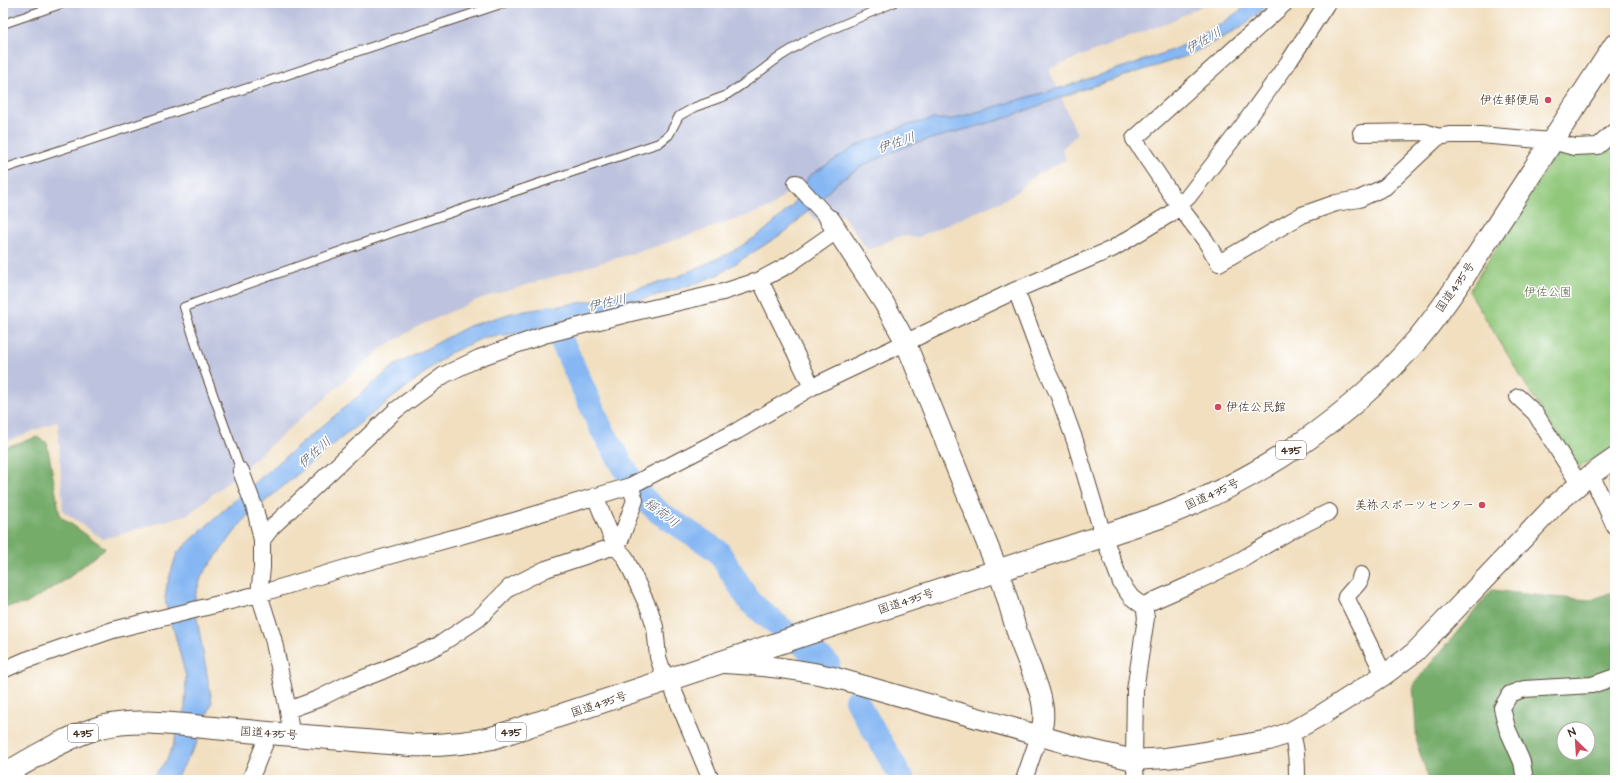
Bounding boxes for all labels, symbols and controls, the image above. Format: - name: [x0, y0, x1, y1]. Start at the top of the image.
- water label: 伊佐川: [1182, 23, 1225, 58]
- place label: 伊佐郵便局: [1480, 92, 1540, 109]
- marker: 伊佐郵便局: [1543, 95, 1553, 105]
- water label: 伊佐川: [875, 128, 918, 158]
- street label: 国道435号: [1432, 258, 1479, 316]
- park label: 伊佐公園: [1524, 284, 1572, 301]
- water label: 伊佐川: [586, 290, 628, 316]
- place label: 伊佐公民館: [1226, 399, 1286, 416]
- marker: 伊佐公民館: [1213, 402, 1223, 412]
- water label: 伊佐川: [294, 433, 335, 472]
- road number: 435: [1276, 441, 1306, 459]
- street label: 国道435号: [1182, 474, 1242, 515]
- water label: 稲荷川: [640, 494, 682, 532]
- place label: 美祢スポーツセンター: [1355, 497, 1474, 514]
- marker: 美祢スポーツセンター: [1477, 500, 1487, 510]
- street label: 国道435号: [876, 584, 937, 619]
- street label: 国道435号: [569, 687, 630, 722]
- north arrow: [1556, 721, 1596, 761]
- street label: 国道435号: [239, 723, 299, 744]
- road number: 435: [496, 723, 526, 741]
- road number: 435: [68, 724, 98, 742]
- text: N: [1566, 724, 1578, 741]

